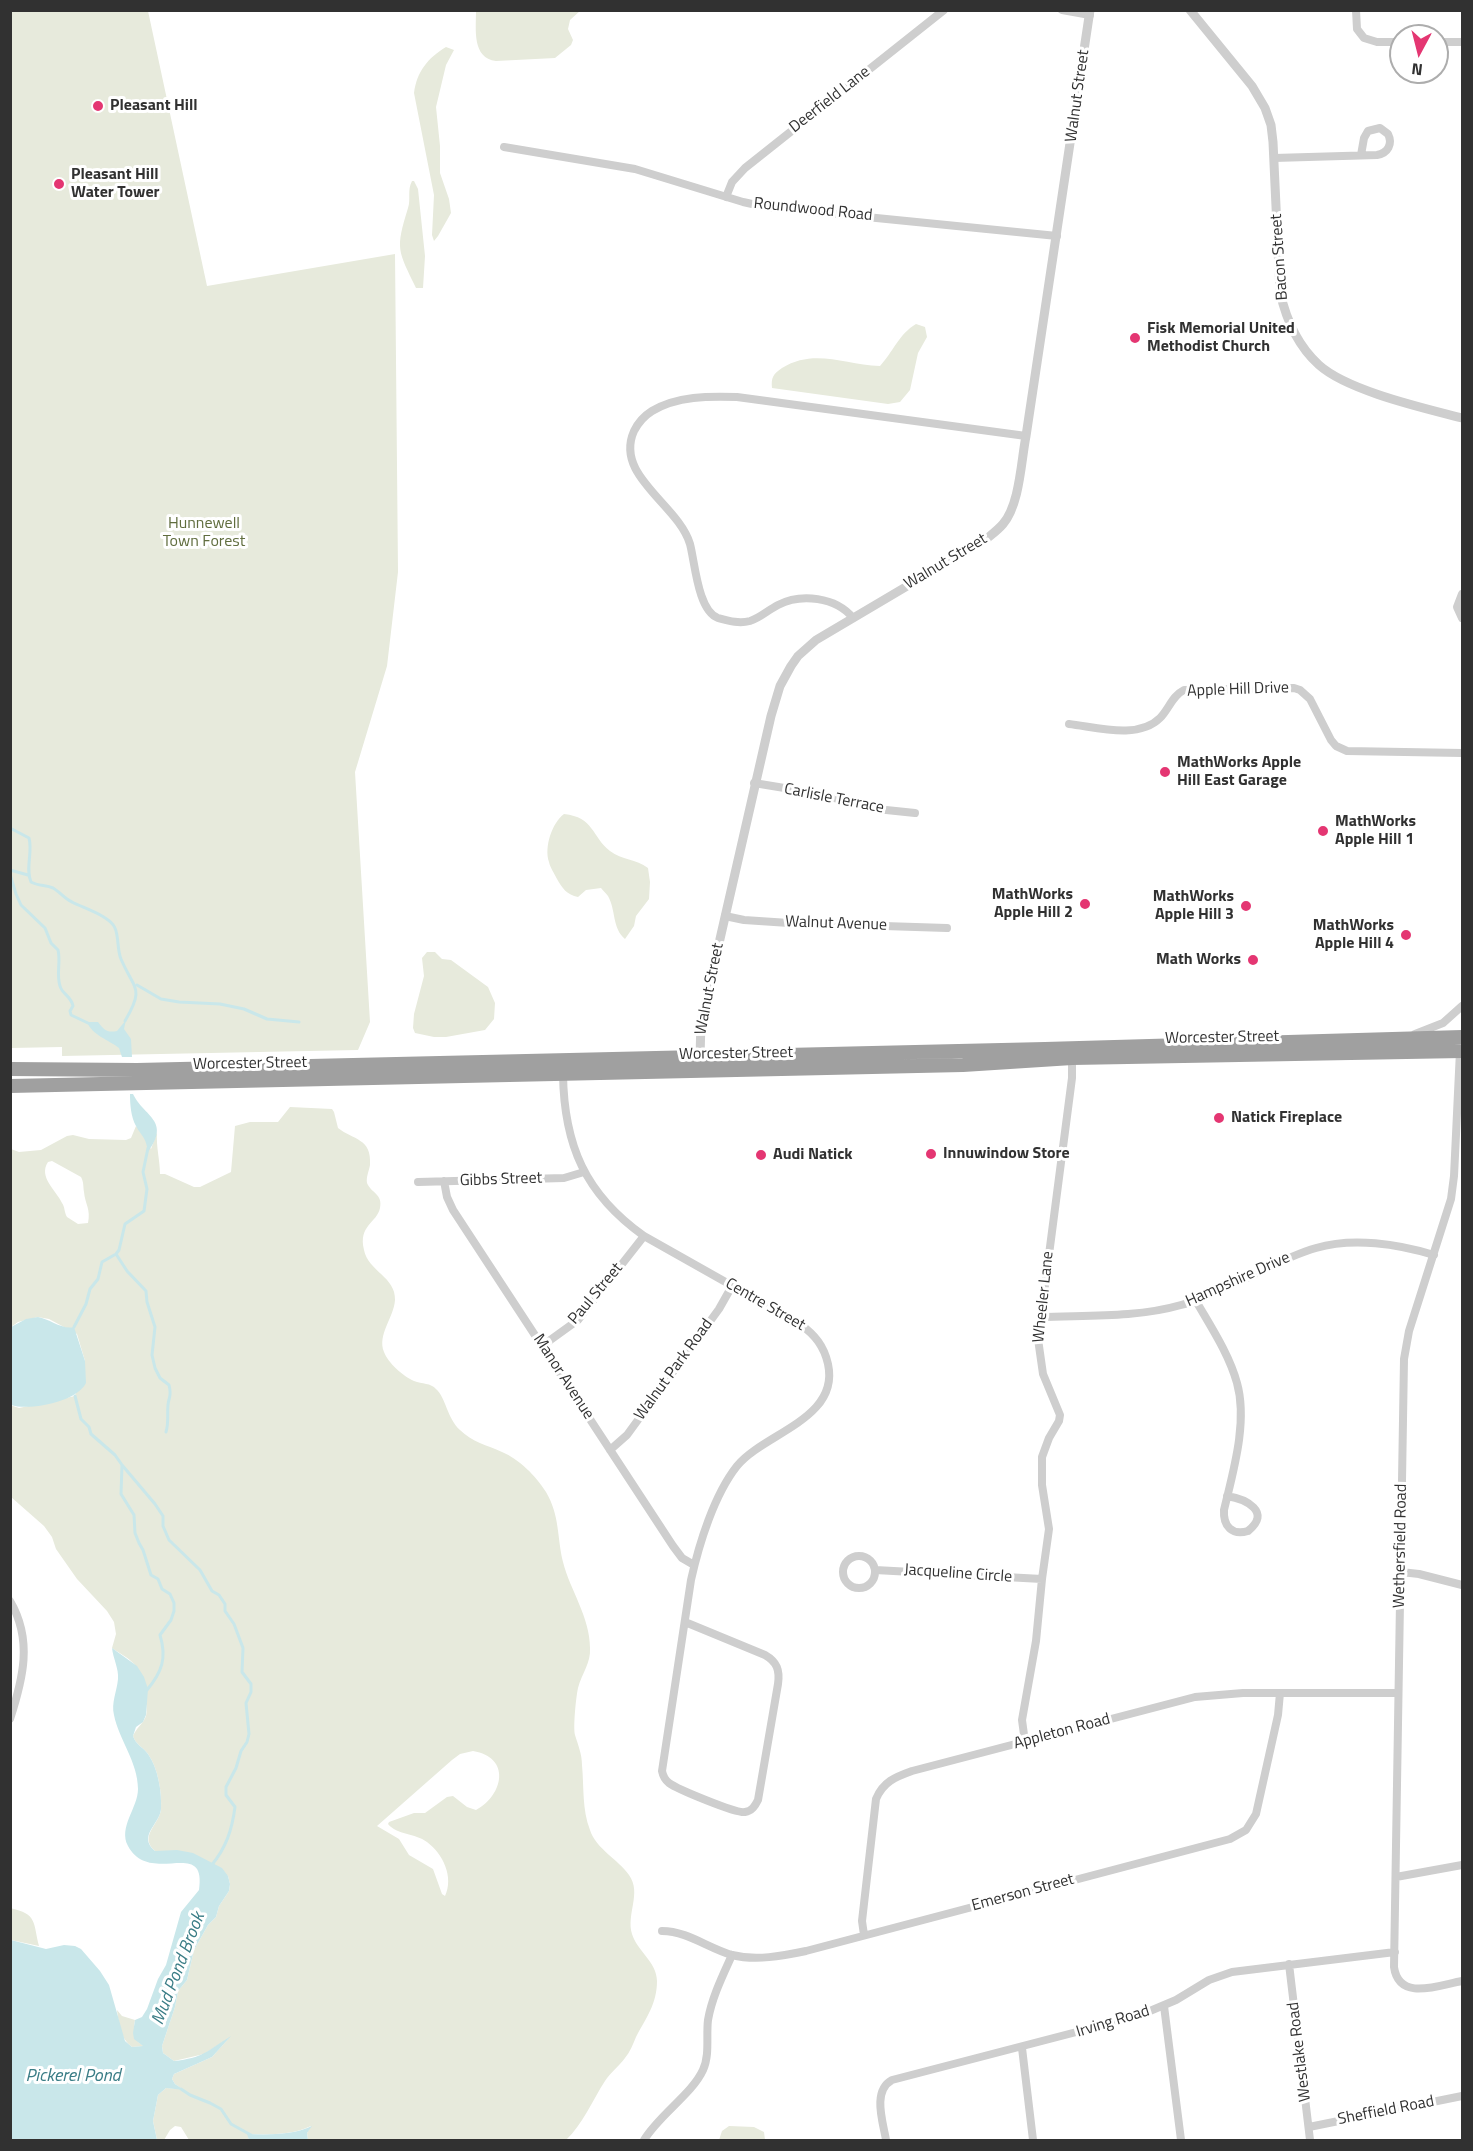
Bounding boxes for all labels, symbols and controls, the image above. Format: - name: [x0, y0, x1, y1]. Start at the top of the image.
- north arrow: [1389, 24, 1449, 84]
- street label: Walnut Street: [1062, 49, 1094, 143]
- text: N: [1410, 57, 1424, 82]
- street label: Deerfield Lane: [786, 63, 874, 137]
- place label: Pleasant Hill: [110, 96, 198, 116]
- marker: Pleasant Hill: [91, 99, 105, 113]
- place label: Pleasant Hill Water Tower: [71, 165, 160, 203]
- marker: Pleasant Hill Water Tower: [52, 177, 66, 191]
- street label: Roundwood Road: [753, 194, 873, 226]
- street label: Bacon Street: [1267, 213, 1293, 301]
- place label: Fisk Memorial United Methodist Church: [1147, 319, 1295, 357]
- marker: Fisk Memorial United Methodist Church: [1128, 331, 1142, 345]
- park label: Hunnewell Town Forest: [163, 514, 245, 552]
- street label: Walnut Street: [901, 530, 991, 594]
- street label: Apple Hill Drive: [1187, 679, 1289, 701]
- place label: MathWorks Apple Hill East Garage: [1177, 753, 1301, 791]
- marker: MathWorks Apple Hill East Garage: [1158, 765, 1172, 779]
- street label: Carlisle Terrace: [782, 780, 886, 818]
- place label: MathWorks Apple Hill 1: [1335, 812, 1416, 850]
- marker: MathWorks Apple Hill 1: [1316, 824, 1330, 838]
- place label: MathWorks Apple Hill 2: [992, 885, 1073, 923]
- place label: MathWorks Apple Hill 3: [1153, 887, 1234, 925]
- marker: MathWorks Apple Hill 2: [1078, 897, 1092, 911]
- marker: MathWorks Apple Hill 3: [1239, 899, 1253, 913]
- street label: Walnut Avenue: [785, 913, 887, 935]
- place label: MathWorks Apple Hill 4: [1313, 916, 1394, 954]
- marker: MathWorks Apple Hill 4: [1399, 928, 1413, 942]
- street label: Walnut Street: [692, 941, 728, 1037]
- place label: Math Works: [1156, 950, 1241, 970]
- marker: Math Works: [1246, 953, 1260, 967]
- street label: Worcester Street: [1165, 1027, 1279, 1049]
- street label: Worcester Street: [679, 1043, 793, 1065]
- street label: Worcester Street: [193, 1053, 307, 1075]
- place label: Natick Fireplace: [1231, 1108, 1342, 1128]
- marker: Natick Fireplace: [1212, 1111, 1226, 1125]
- place label: Innuwindow Store: [943, 1144, 1070, 1164]
- place label: Audi Natick: [773, 1145, 853, 1165]
- marker: Innuwindow Store: [924, 1147, 938, 1161]
- marker: Audi Natick: [754, 1148, 768, 1162]
- street label: Gibbs Street: [459, 1169, 543, 1191]
- street label: Hampshire Drive: [1183, 1248, 1293, 1312]
- street label: Wheeler Lane: [1030, 1250, 1058, 1344]
- street label: Paul Street: [565, 1259, 627, 1329]
- street label: Centre Street: [722, 1274, 808, 1336]
- street label: Walnut Park Road: [631, 1316, 717, 1424]
- street label: Manor Avenue: [528, 1331, 598, 1423]
- street label: Wethersfield Road: [1390, 1484, 1412, 1608]
- street label: Jacqueline Circle: [903, 1561, 1013, 1587]
- street label: Appleton Road: [1012, 1710, 1112, 1754]
- street label: Emerson Street: [970, 1870, 1076, 1916]
- water label: Mud Pond Brook: [148, 1910, 210, 2028]
- street label: Westlake Road: [1284, 2001, 1316, 2103]
- street label: Irving Road: [1074, 2002, 1152, 2042]
- water label: Pickerel Pond: [25, 2066, 121, 2088]
- street label: Sheffield Road: [1336, 2092, 1436, 2130]

